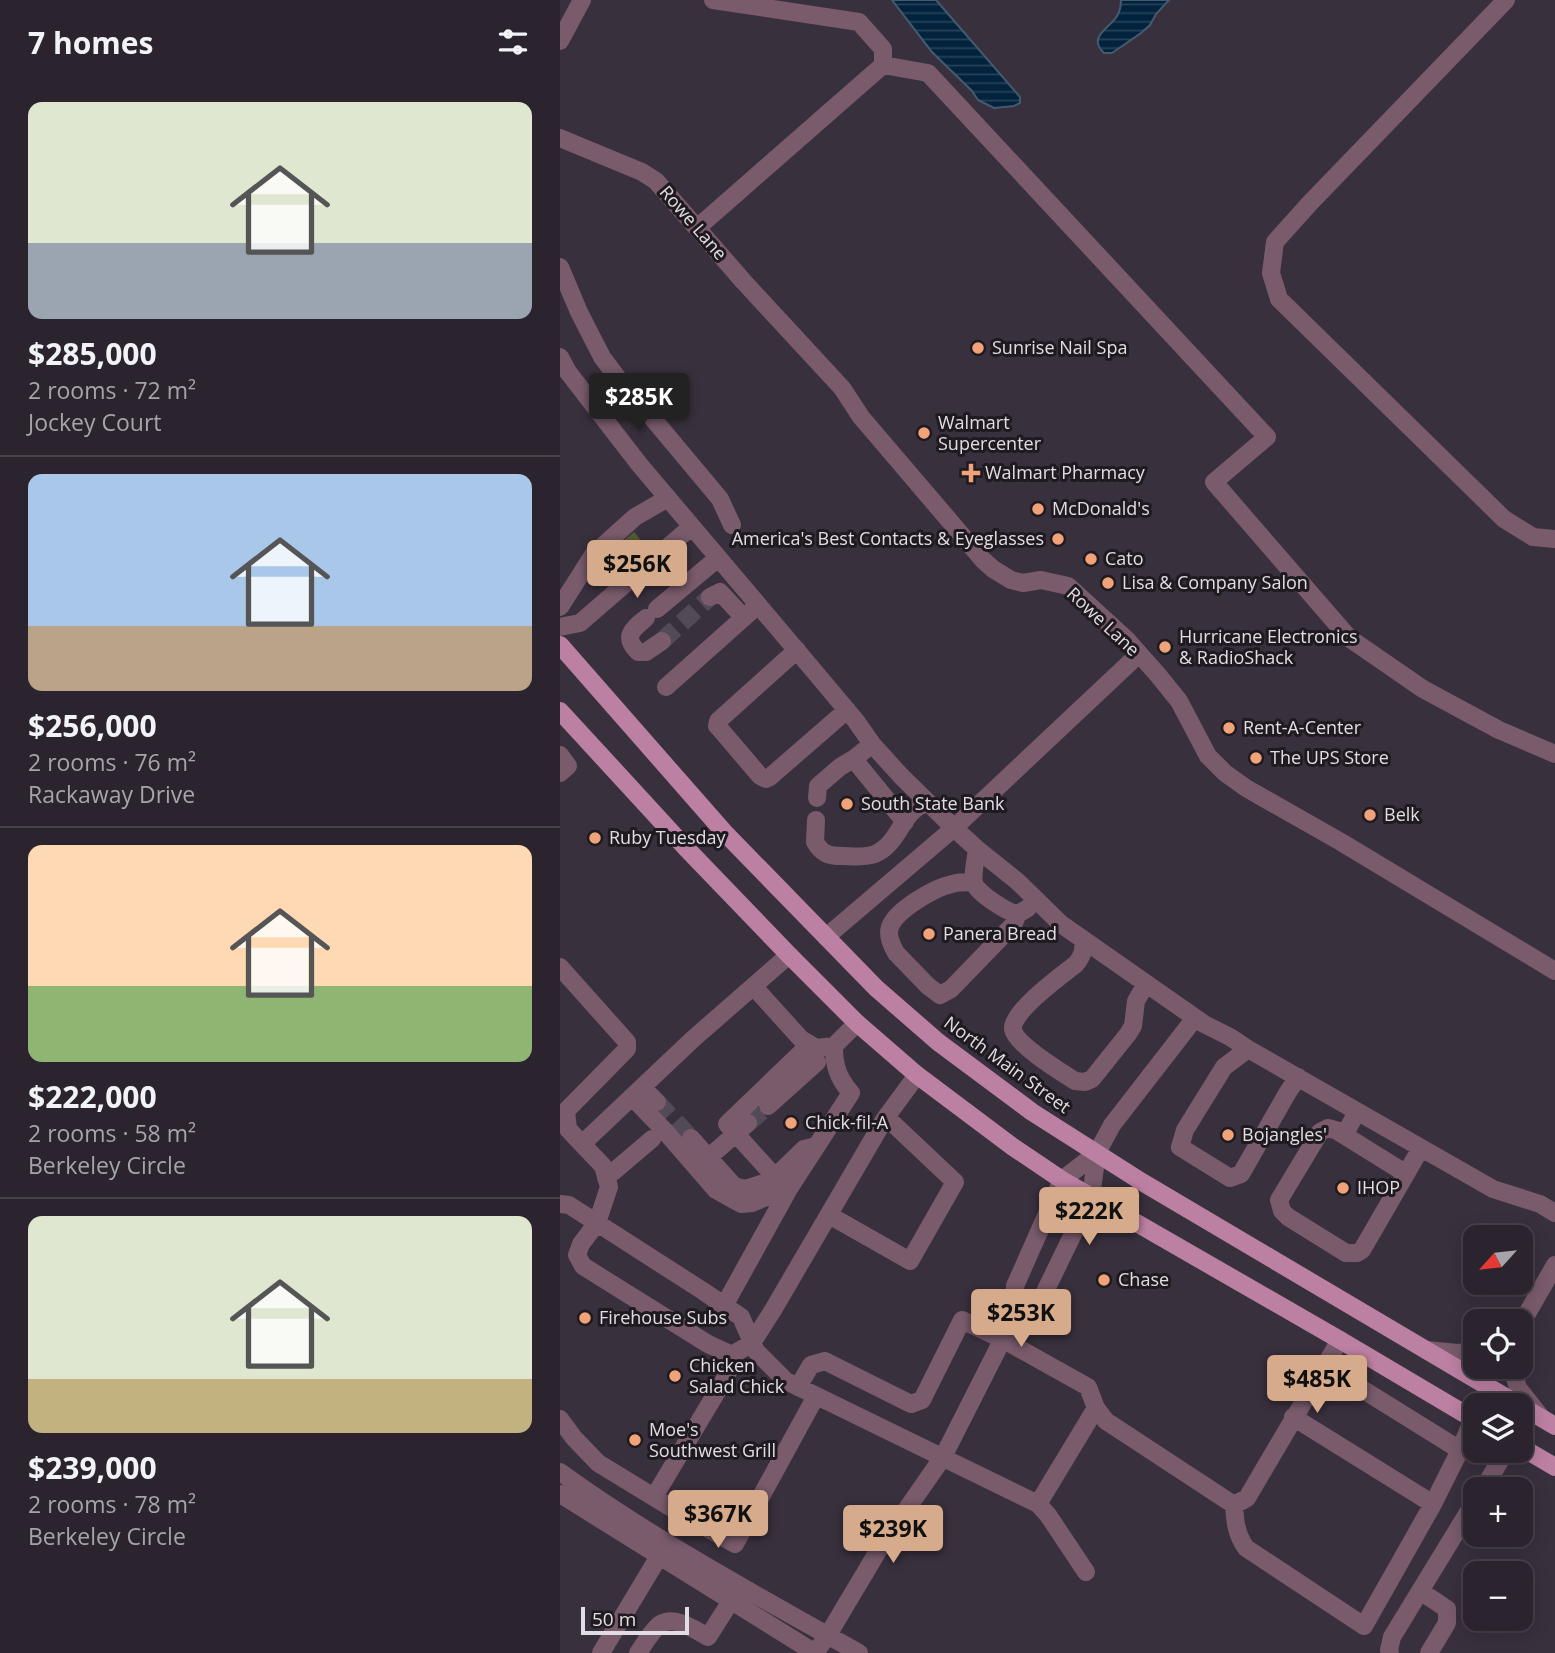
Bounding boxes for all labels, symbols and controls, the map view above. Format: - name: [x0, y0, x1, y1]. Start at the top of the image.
- text: 7 homes: [28, 22, 153, 63]
- icon: filters: [494, 23, 532, 61]
- icon: home: [217, 147, 343, 273]
- street label: Rowe Lane: [655, 180, 733, 265]
- text: $285,000: [28, 333, 157, 374]
- place label: Sunrise Nail Spa: [992, 335, 1127, 359]
- marker: Sunrise Nail Spa: [970, 340, 986, 356]
- text: 2 rooms · 72 m²: [28, 374, 196, 406]
- pin: $285K: [590, 374, 688, 433]
- text: $285K: [605, 380, 673, 412]
- text: Jockey Court: [28, 406, 162, 438]
- place label: Walmart Supercenter: [938, 410, 1042, 455]
- marker: Walmart Supercenter: [916, 425, 932, 441]
- place label: Walmart Pharmacy: [985, 460, 1146, 484]
- marker: Walmart Pharmacy: [963, 465, 979, 481]
- place label: McDonald's: [1052, 496, 1150, 520]
- marker: McDonald's: [1030, 501, 1046, 517]
- icon: home: [217, 519, 343, 645]
- place label: America's Best Contacts & Eyeglasses: [732, 526, 1044, 550]
- marker: America's Best Contacts & Eyeglasses: [1050, 531, 1066, 547]
- pin: $256K: [588, 540, 686, 600]
- place label: Cato: [1105, 546, 1144, 570]
- text: $256K: [603, 547, 671, 579]
- marker: Cato: [1083, 551, 1099, 567]
- place label: Lisa & Company Salon: [1122, 570, 1308, 594]
- marker: Lisa & Company Salon: [1100, 575, 1116, 591]
- street label: Rowe Lane: [1062, 581, 1145, 661]
- place label: Hurricane Electronics & RadioShack: [1179, 624, 1358, 669]
- marker: Hurricane Electronics & RadioShack: [1157, 639, 1173, 655]
- text: $256,000: [28, 705, 157, 746]
- place label: Rent-A-Center: [1243, 715, 1362, 739]
- marker: Rent-A-Center: [1221, 720, 1237, 736]
- place label: The UPS Store: [1270, 745, 1389, 769]
- text: 2 rooms · 76 m²: [28, 746, 196, 778]
- marker: The UPS Store: [1248, 750, 1264, 766]
- text: Rackaway Drive: [28, 778, 195, 810]
- place label: South State Bank: [861, 791, 1005, 815]
- marker: South State Bank: [839, 796, 855, 812]
- place label: Belk: [1384, 802, 1420, 826]
- marker: Belk: [1362, 807, 1378, 823]
- place label: Ruby Tuesday: [609, 825, 727, 849]
- marker: Ruby Tuesday: [587, 830, 603, 846]
- icon: home: [217, 890, 343, 1016]
- place label: Panera Bread: [943, 921, 1057, 945]
- marker: Panera Bread: [921, 926, 937, 942]
- street label: North Main Street: [940, 1010, 1076, 1118]
- text: $222,000: [28, 1076, 157, 1117]
- place label: Chick-fil-A: [805, 1110, 889, 1134]
- marker: Chick-fil-A: [783, 1115, 799, 1131]
- text: 2 rooms · 58 m²: [28, 1117, 196, 1149]
- place label: Bojangles': [1242, 1122, 1327, 1146]
- marker: Bojangles': [1220, 1127, 1236, 1143]
- text: Berkeley Circle: [28, 1149, 186, 1181]
- place label: IHOP: [1357, 1175, 1400, 1199]
- marker: IHOP: [1335, 1180, 1351, 1196]
- pin: $222K: [1040, 1188, 1138, 1247]
- text: $222K: [1055, 1194, 1123, 1226]
- north arrow: [1463, 1225, 1533, 1295]
- map controls: [1463, 1225, 1533, 1631]
- icon: home: [217, 1261, 343, 1387]
- place label: Chase: [1118, 1267, 1169, 1291]
- marker: Chase: [1096, 1272, 1112, 1288]
- pin: $253K: [972, 1290, 1070, 1349]
- text: $253K: [987, 1296, 1055, 1328]
- place label: Firehouse Subs: [599, 1305, 727, 1329]
- button: locate: [1463, 1309, 1533, 1379]
- marker: Firehouse Subs: [577, 1310, 593, 1326]
- place label: Chicken Salad Chick: [689, 1353, 785, 1398]
- pin: $485K: [1268, 1356, 1366, 1415]
- text: $485K: [1283, 1362, 1351, 1394]
- marker: Chicken Salad Chick: [667, 1368, 683, 1384]
- button: layers: [1463, 1393, 1533, 1463]
- place label: Moe's Southwest Grill: [649, 1417, 776, 1462]
- marker: Moe's Southwest Grill: [627, 1432, 643, 1448]
- text: $239,000: [28, 1447, 157, 1488]
- button: +: [1463, 1477, 1533, 1547]
- text: 2 rooms · 78 m²: [28, 1488, 196, 1520]
- pin: $367K: [669, 1490, 767, 1550]
- text: $367K: [684, 1497, 752, 1529]
- pin: $239K: [844, 1506, 942, 1565]
- text: $239K: [859, 1512, 927, 1544]
- text: Berkeley Circle: [28, 1520, 186, 1552]
- button: −: [1463, 1561, 1533, 1631]
- scale bar: [581, 1604, 690, 1636]
- text: 50 m: [592, 1606, 636, 1632]

